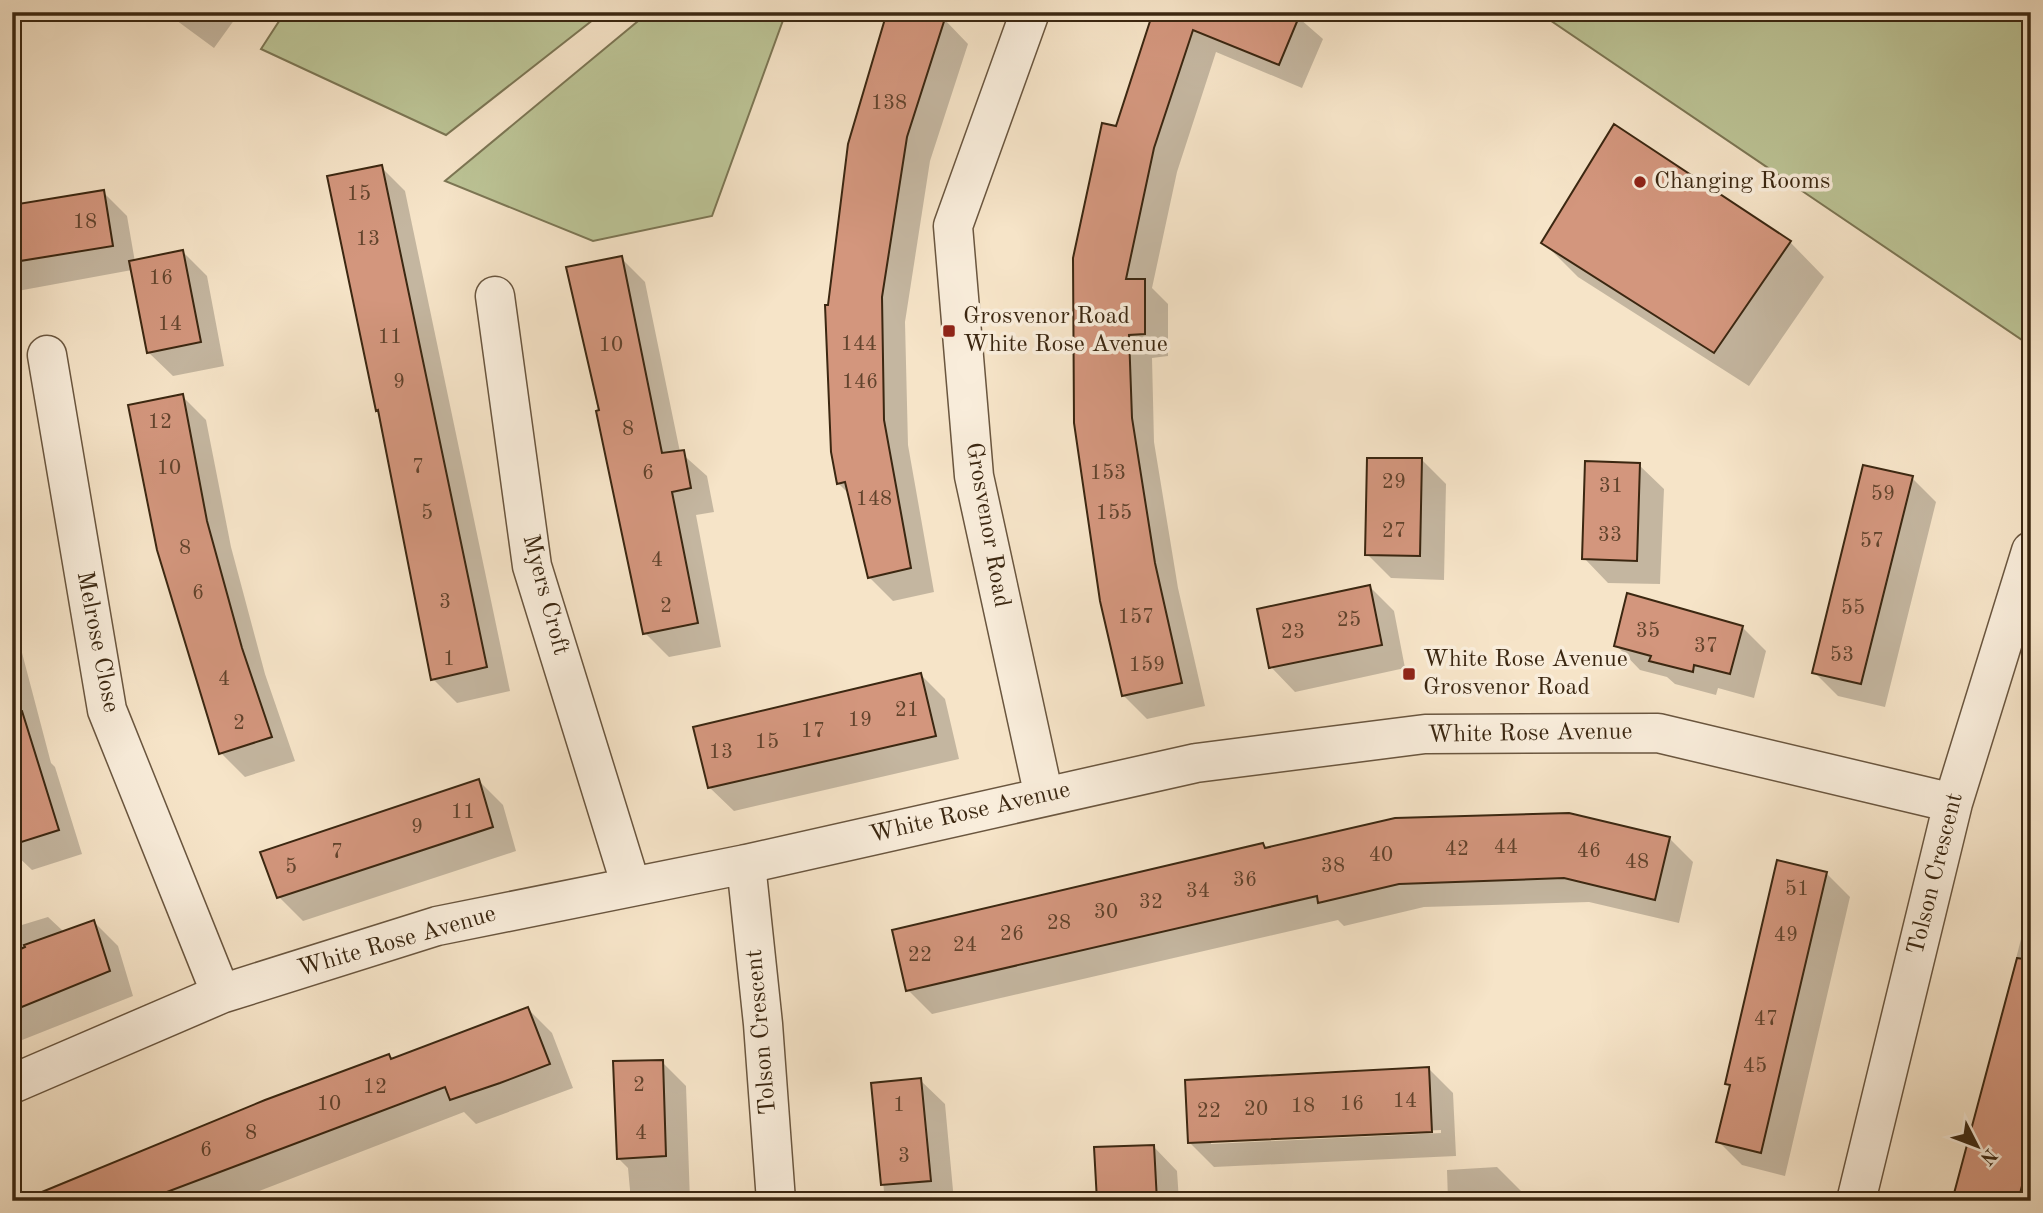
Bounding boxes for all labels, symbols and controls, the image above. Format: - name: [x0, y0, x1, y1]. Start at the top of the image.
- house number: 138: [871, 93, 907, 114]
- place label: Changing Rooms: [1654, 170, 1831, 194]
- marker: Changing Rooms: [1632, 174, 1648, 190]
- house number: 15: [347, 184, 371, 205]
- house number: 18: [73, 212, 97, 233]
- house number: 13: [356, 229, 380, 250]
- house number: 16: [149, 268, 173, 289]
- place label: Grosvenor Road White Rose Avenue: [963, 305, 1168, 357]
- house number: 14: [158, 314, 182, 335]
- marker: Grosvenor Road White Rose Avenue: [941, 323, 957, 339]
- house number: 11: [378, 327, 402, 348]
- house number: 144: [841, 334, 877, 355]
- house number: 10: [599, 335, 623, 356]
- house number: 9: [393, 372, 405, 393]
- house number: 146: [842, 372, 878, 393]
- house number: 12: [148, 412, 172, 433]
- house number: 8: [622, 419, 634, 440]
- street label: Grosvenor Road: [961, 441, 1013, 609]
- house number: 7: [412, 457, 424, 478]
- house number: 10: [157, 458, 181, 479]
- house number: 6: [642, 463, 654, 484]
- house number: 153: [1090, 463, 1126, 484]
- house number: 29: [1382, 472, 1406, 493]
- house number: 31: [1599, 476, 1623, 497]
- house number: 59: [1871, 484, 1895, 505]
- house number: 148: [856, 489, 892, 510]
- house number: 5: [421, 503, 433, 524]
- house number: 155: [1096, 503, 1132, 524]
- house number: 27: [1382, 521, 1406, 542]
- house number: 33: [1598, 525, 1622, 546]
- house number: 57: [1860, 531, 1884, 552]
- street label: Myers Croft: [517, 532, 573, 658]
- house number: 8: [179, 538, 191, 559]
- house number: 4: [651, 550, 663, 571]
- street label: Melrose Close: [72, 569, 122, 715]
- house number: 6: [192, 583, 204, 604]
- house number: 3: [439, 592, 451, 613]
- house number: 2: [660, 596, 672, 617]
- house number: 55: [1841, 598, 1865, 619]
- house number: 157: [1118, 607, 1154, 628]
- house number: 25: [1337, 610, 1361, 631]
- house number: 35: [1636, 621, 1660, 642]
- house number: 23: [1281, 622, 1305, 643]
- house number: 37: [1694, 636, 1718, 657]
- house number: 53: [1830, 645, 1854, 666]
- place label: White Rose Avenue Grosvenor Road: [1423, 648, 1628, 700]
- house number: 1: [443, 649, 455, 670]
- house number: 159: [1129, 655, 1165, 676]
- marker: White Rose Avenue Grosvenor Road: [1401, 666, 1417, 682]
- house number: 4: [218, 669, 230, 690]
- house number: 21: [895, 700, 919, 721]
- house number: 19: [848, 710, 872, 731]
- house number: 2: [233, 713, 245, 734]
- street label: White Rose Avenue: [1427, 720, 1633, 748]
- house number: 17: [801, 721, 825, 742]
- house number: 15: [755, 732, 779, 753]
- house number: 13: [709, 742, 733, 763]
- street label: White Rose Avenue: [868, 778, 1072, 848]
- street label: Tolson Crescent: [1904, 790, 1968, 958]
- house number: 11: [451, 802, 475, 823]
- house number: 9: [411, 817, 423, 838]
- house number: 44: [1494, 837, 1518, 858]
- house number: 42: [1445, 839, 1469, 860]
- house number: 46: [1577, 841, 1601, 862]
- house number: 7: [331, 842, 343, 863]
- house number: 40: [1369, 845, 1393, 866]
- house number: 48: [1625, 852, 1649, 873]
- house number: 38: [1321, 856, 1345, 877]
- house number: 5: [285, 857, 297, 878]
- house number: 36: [1233, 870, 1257, 891]
- house number: 51: [1785, 879, 1809, 900]
- house number: 34: [1186, 881, 1210, 902]
- house number: 32: [1139, 892, 1163, 913]
- street label: White Rose Avenue: [295, 902, 499, 982]
- house number: 30: [1094, 902, 1118, 923]
- house number: 28: [1047, 913, 1071, 934]
- house number: 26: [1000, 924, 1024, 945]
- house number: 49: [1774, 925, 1798, 946]
- house number: 24: [953, 935, 977, 956]
- house number: 22: [908, 945, 932, 966]
- street label: Tolson Crescent: [743, 948, 781, 1116]
- house number: 47: [1754, 1009, 1778, 1030]
- house number: 45: [1743, 1056, 1767, 1077]
- house number: 2: [633, 1075, 645, 1096]
- house number: 12: [363, 1077, 387, 1098]
- house number: 14: [1393, 1091, 1417, 1112]
- house number: 10: [317, 1094, 341, 1115]
- house number: 16: [1340, 1094, 1364, 1115]
- house number: 1: [893, 1095, 905, 1116]
- house number: 18: [1291, 1096, 1315, 1117]
- house number: 20: [1244, 1099, 1268, 1120]
- house number: 22: [1197, 1101, 1221, 1122]
- north arrow: [1941, 1112, 2011, 1182]
- house number: 8: [245, 1123, 257, 1144]
- house number: 4: [635, 1123, 647, 1144]
- house number: 6: [200, 1140, 212, 1161]
- text: N: [1976, 1144, 2000, 1168]
- house number: 3: [898, 1146, 910, 1167]

